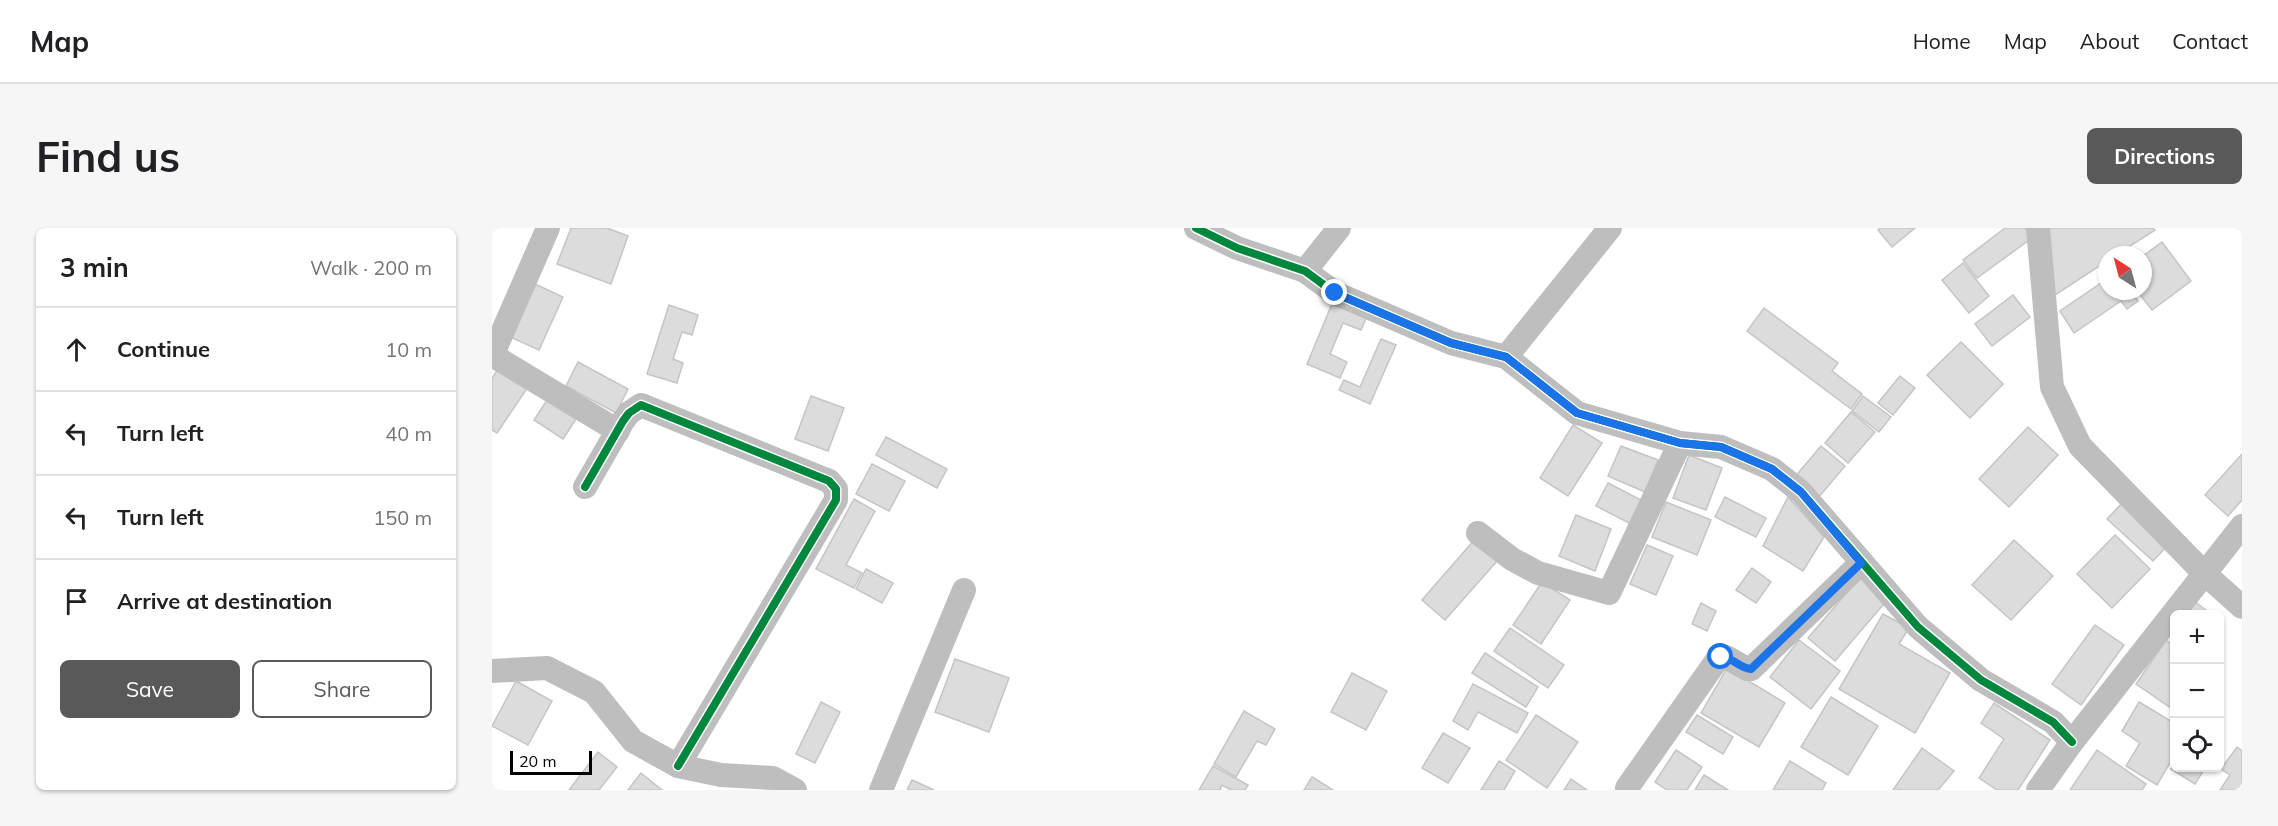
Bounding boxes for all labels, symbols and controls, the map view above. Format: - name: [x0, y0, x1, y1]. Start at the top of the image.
- text: Map: [30, 24, 89, 59]
- text: Home: [1913, 28, 1971, 54]
- text: Map: [2004, 28, 2047, 54]
- text: About: [2080, 28, 2139, 54]
- text: Contact: [2172, 28, 2248, 54]
- button: Directions: [2087, 128, 2242, 184]
- text: Find us: [36, 130, 180, 183]
- north arrow: [2098, 246, 2152, 300]
- text: 3 min: [60, 251, 129, 284]
- text: Walk · 200 m: [310, 255, 432, 280]
- route end: [1321, 279, 1347, 305]
- icon: ahead: [60, 333, 93, 366]
- text: Continue: [117, 335, 210, 363]
- text: 10 m: [385, 337, 432, 362]
- icon: left: [60, 417, 93, 450]
- text: Turn left: [117, 419, 204, 447]
- text: 40 m: [385, 421, 432, 446]
- icon: left: [60, 501, 93, 534]
- text: Turn left: [117, 503, 204, 531]
- text: 150 m: [373, 505, 432, 530]
- icon: arrive: [60, 585, 93, 618]
- text: Arrive at destination: [117, 587, 332, 615]
- map controls: [2170, 610, 2224, 772]
- button: +: [2170, 610, 2224, 664]
- route start: [1707, 643, 1733, 669]
- button: Save: [60, 660, 240, 718]
- button: Share: [252, 660, 432, 718]
- button: −: [2170, 664, 2224, 718]
- button: locate: [2170, 718, 2224, 772]
- scale bar: [510, 748, 592, 776]
- text: 20 m: [519, 751, 556, 771]

